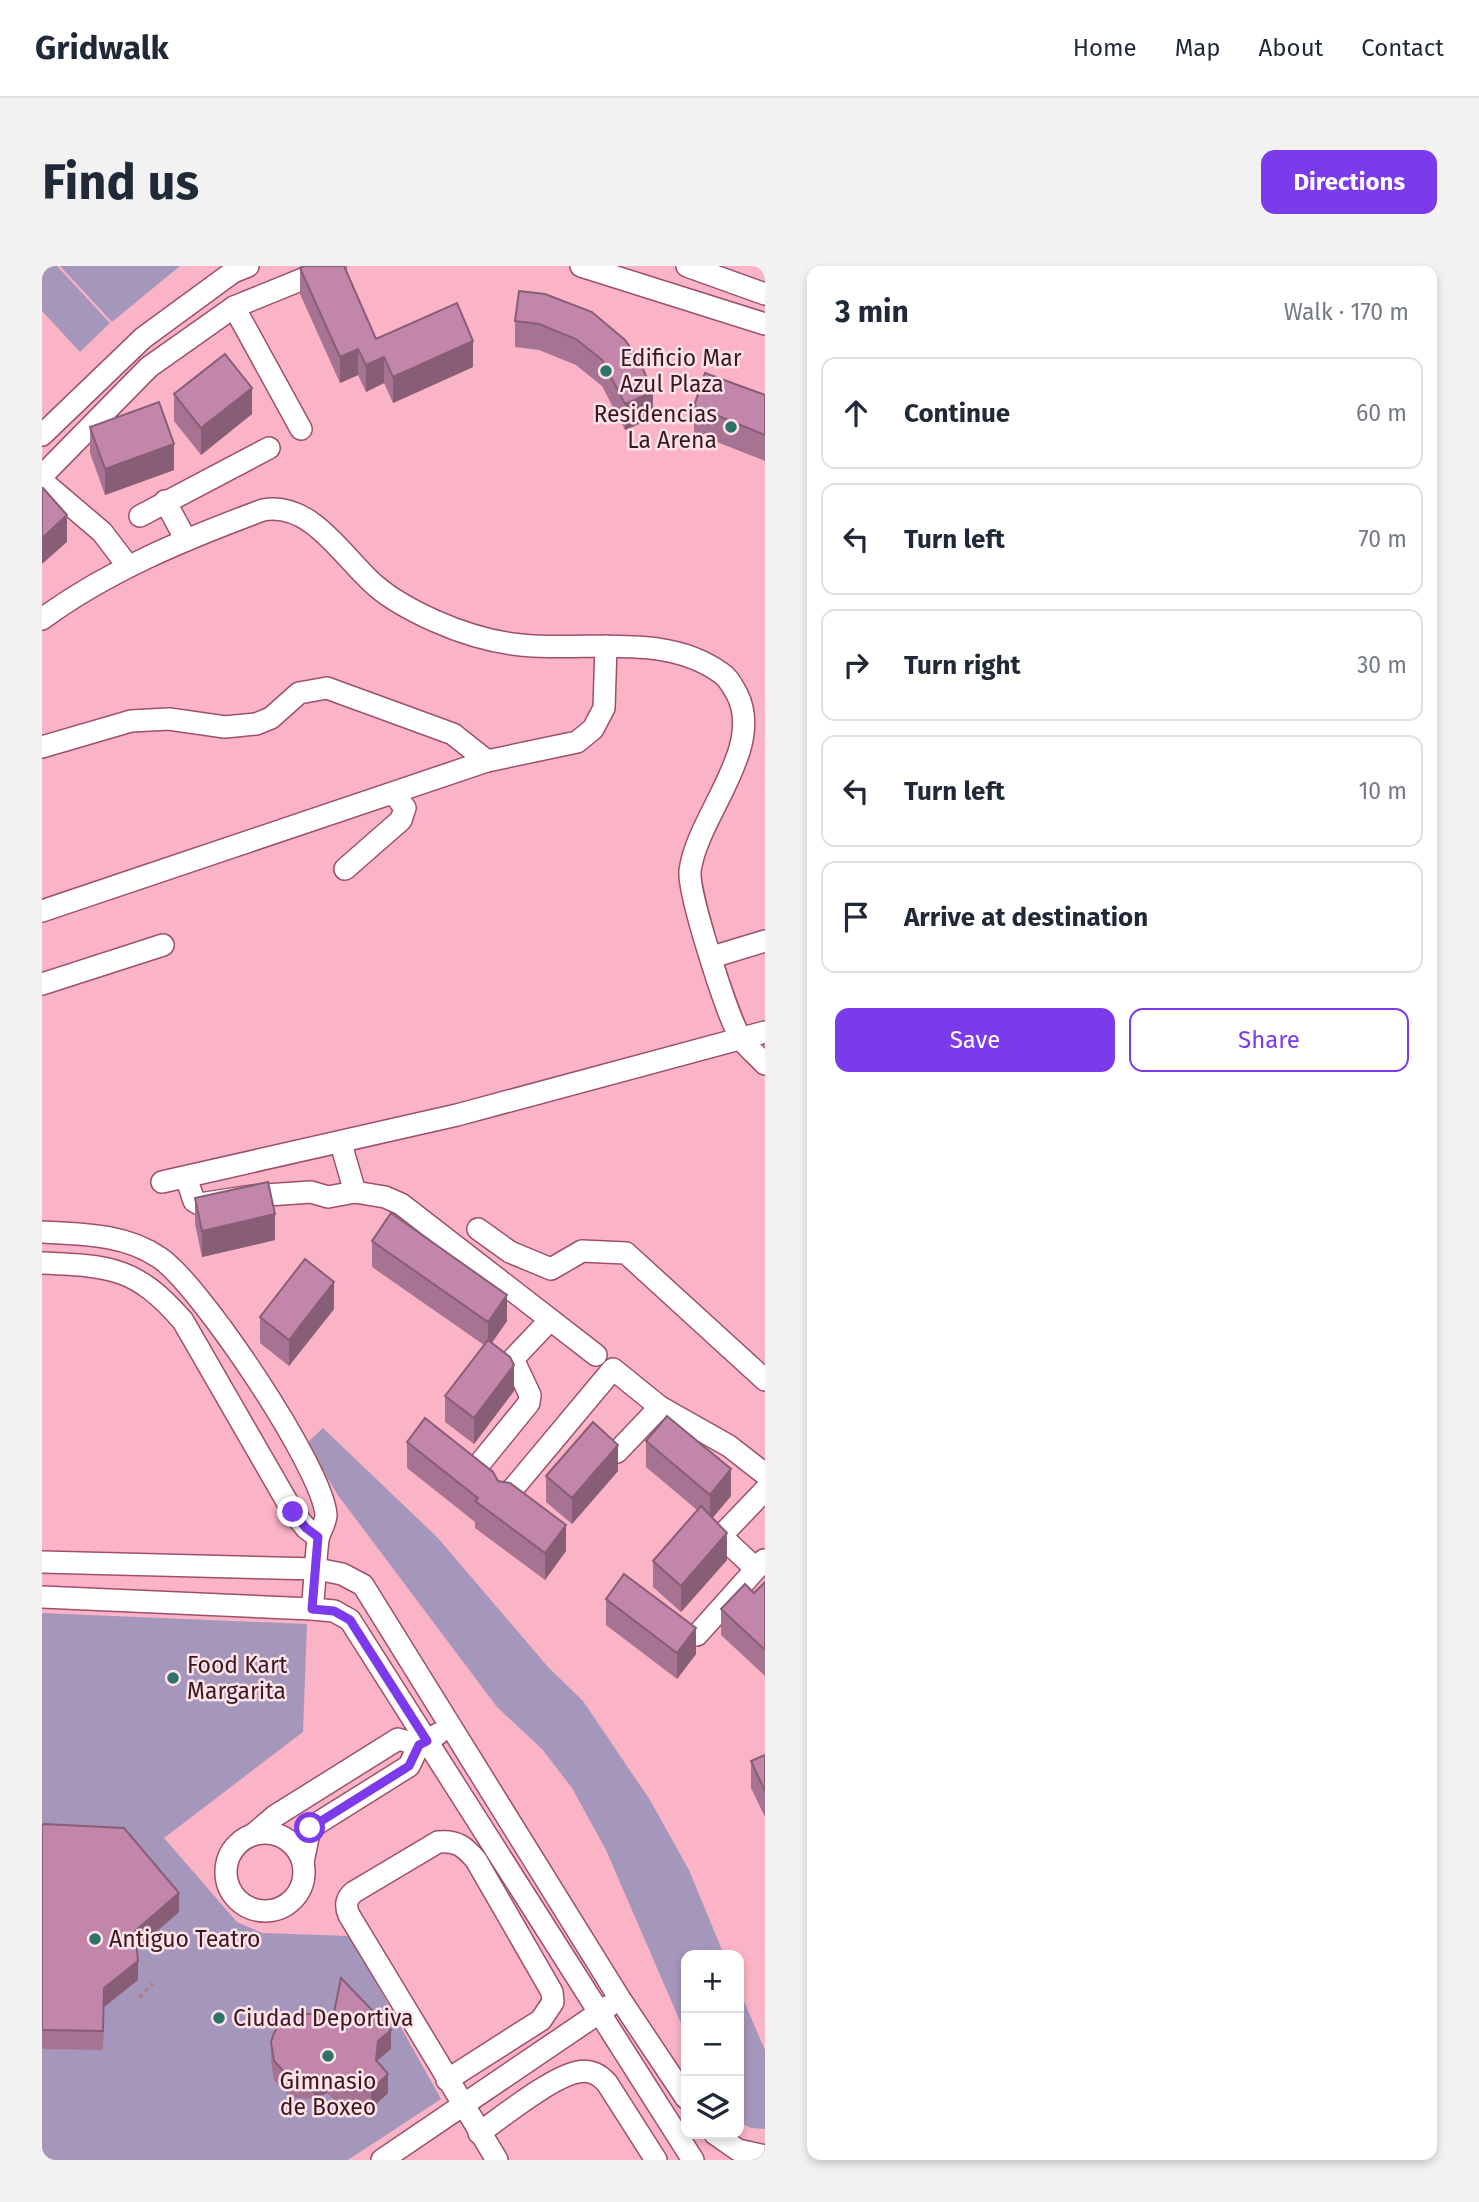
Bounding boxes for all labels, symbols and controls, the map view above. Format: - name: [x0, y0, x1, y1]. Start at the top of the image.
- text: Gridwalk: [35, 28, 169, 68]
- text: Home: [1073, 34, 1137, 62]
- text: Map: [1175, 34, 1221, 62]
- text: About: [1259, 34, 1323, 62]
- text: Contact: [1361, 34, 1444, 62]
- button: Directions: [1261, 150, 1437, 214]
- text: Find us: [42, 153, 199, 212]
- text: 3 min: [835, 294, 909, 330]
- text: Walk · 170 m: [1284, 298, 1409, 326]
- place label: Edificio Mar Azul Plaza: [620, 344, 742, 398]
- marker: Edificio Mar Azul Plaza: [598, 363, 614, 379]
- icon: ahead: [837, 394, 875, 432]
- text: Continue: [904, 398, 1010, 429]
- text: 60 m: [1356, 399, 1407, 427]
- place label: Residencias La Arena: [593, 400, 717, 454]
- marker: Residencias La Arena: [723, 419, 739, 435]
- icon: left: [837, 520, 875, 558]
- text: Turn left: [904, 524, 1005, 555]
- text: 70 m: [1358, 525, 1407, 553]
- icon: right: [837, 646, 875, 684]
- text: Turn right: [904, 650, 1021, 681]
- text: 30 m: [1357, 651, 1407, 679]
- icon: left: [837, 772, 875, 810]
- text: Turn left: [904, 776, 1005, 807]
- text: 10 m: [1358, 777, 1407, 805]
- icon: arrive: [837, 898, 875, 936]
- text: Arrive at destination: [904, 902, 1148, 933]
- button: Save: [835, 1008, 1115, 1072]
- button: Share: [1129, 1008, 1409, 1072]
- route end: [277, 1496, 308, 1527]
- place label: Food Kart Margarita: [187, 1651, 288, 1705]
- marker: Food Kart Margarita: [165, 1670, 181, 1686]
- route start: [294, 1812, 325, 1843]
- place label: Antiguo Teatro: [109, 1925, 260, 1953]
- marker: Antiguo Teatro: [87, 1931, 103, 1947]
- map controls: [681, 1950, 744, 2139]
- button: +: [681, 1950, 744, 2013]
- place label: Ciudad Deportiva: [233, 2004, 413, 2032]
- marker: Ciudad Deportiva: [211, 2010, 227, 2026]
- button: −: [681, 2013, 744, 2076]
- marker: Gimnasio de Boxeo: [320, 2048, 336, 2064]
- place label: Gimnasio de Boxeo: [279, 2067, 377, 2121]
- button: layers: [681, 2076, 744, 2139]

